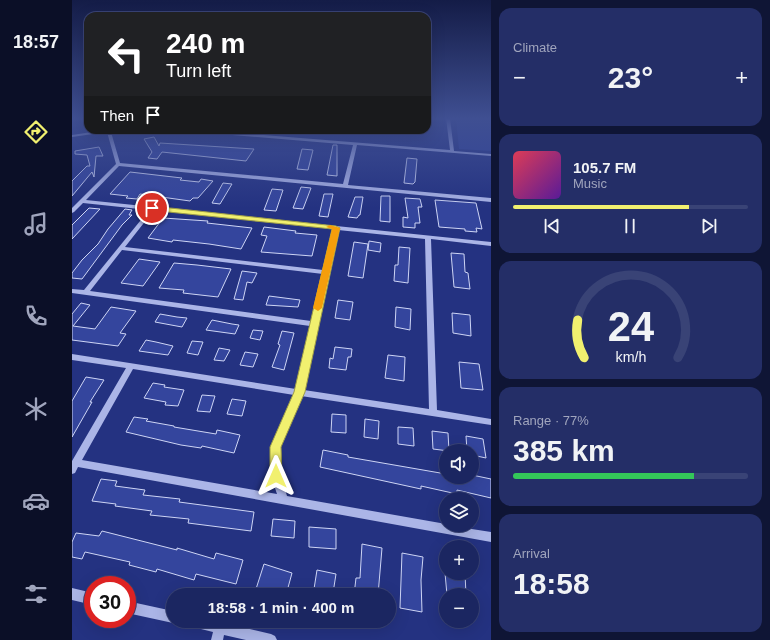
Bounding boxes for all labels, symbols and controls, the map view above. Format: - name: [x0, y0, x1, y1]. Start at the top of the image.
- icon: left: [100, 28, 152, 80]
- text: 240 m: [166, 28, 245, 59]
- text: 18:57: [13, 32, 59, 52]
- text: Climate: [513, 40, 557, 55]
- text: Turn left: [166, 61, 231, 81]
- text: 23°: [608, 61, 653, 94]
- text: −: [513, 65, 526, 90]
- text: +: [735, 65, 748, 90]
- icon: arrive: [142, 104, 164, 126]
- text: Then: [100, 107, 134, 124]
- icon: directions: [22, 118, 50, 146]
- text: 105.7 FM: [573, 159, 636, 176]
- text: Music: [573, 176, 607, 191]
- pin: [135, 191, 169, 225]
- icon: arrive: [141, 197, 163, 219]
- icon: music: [22, 210, 50, 238]
- icon: previous: [541, 215, 563, 237]
- icon: pause: [619, 215, 641, 237]
- icon: next: [698, 215, 720, 237]
- icon: phone: [22, 302, 50, 330]
- text: 24: [607, 303, 654, 350]
- text: km/h: [615, 349, 646, 365]
- icon: climate: [22, 395, 50, 423]
- text: Range · 77%: [513, 413, 589, 428]
- text: 385 km: [513, 434, 615, 467]
- map controls: [439, 444, 479, 628]
- button: sound: [439, 444, 479, 484]
- position arrow: [255, 455, 297, 497]
- icon: car: [22, 487, 50, 515]
- button: layers: [439, 492, 479, 532]
- button: +: [439, 540, 479, 580]
- text: Arrival: [513, 546, 550, 561]
- text: 18:58: [513, 567, 590, 600]
- speed limit sign: 30: [84, 576, 136, 628]
- icon: filters: [22, 580, 50, 608]
- button: −: [439, 588, 479, 628]
- text: 18:58 · 1 min · 400 m: [208, 599, 354, 616]

